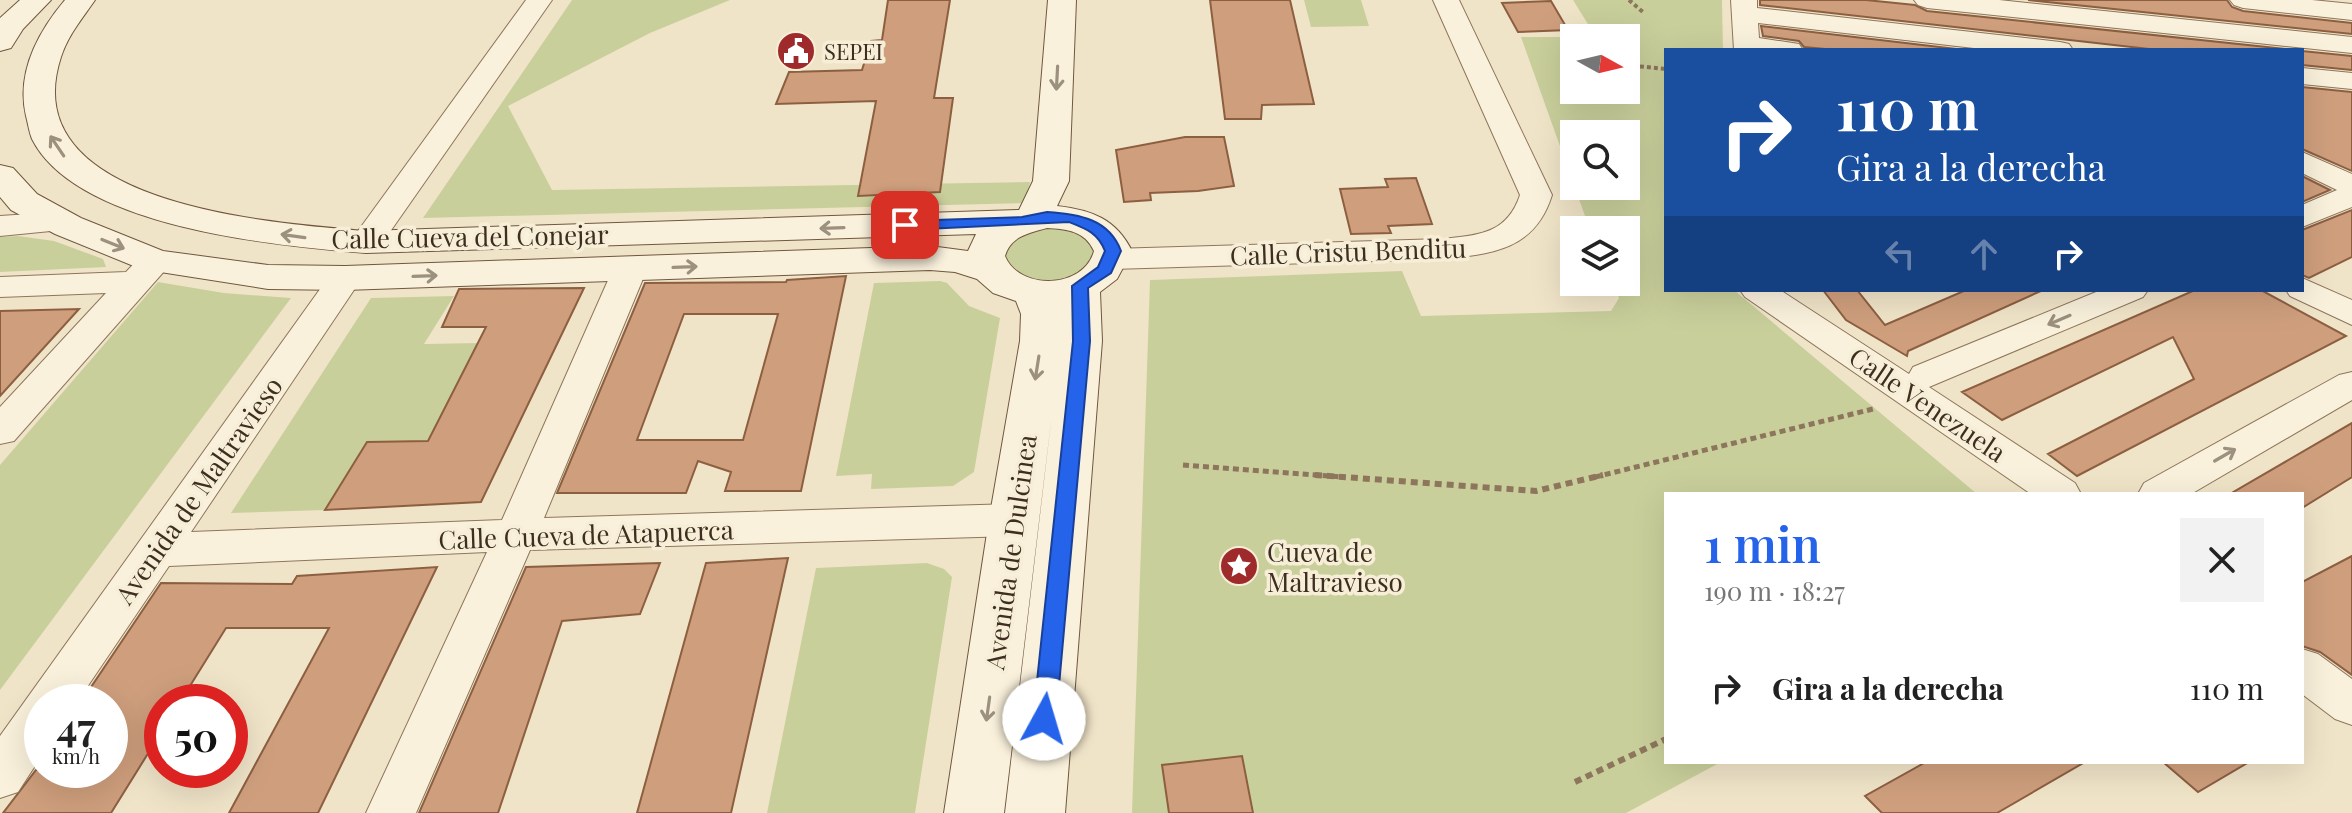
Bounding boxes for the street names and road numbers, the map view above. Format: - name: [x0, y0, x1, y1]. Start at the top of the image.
- street label: Calle Cueva del Conejar: [331, 216, 609, 256]
- street label: Calle Cristu Benditu: [1229, 229, 1467, 273]
- street label: Calle Venezuela: [1843, 339, 2013, 469]
- street label: Avenida de Maltravieso: [106, 369, 290, 611]
- street label: Avenida de Dulcinea: [976, 432, 1044, 673]
- street label: Calle Cueva de Atapuerca: [438, 511, 734, 557]

